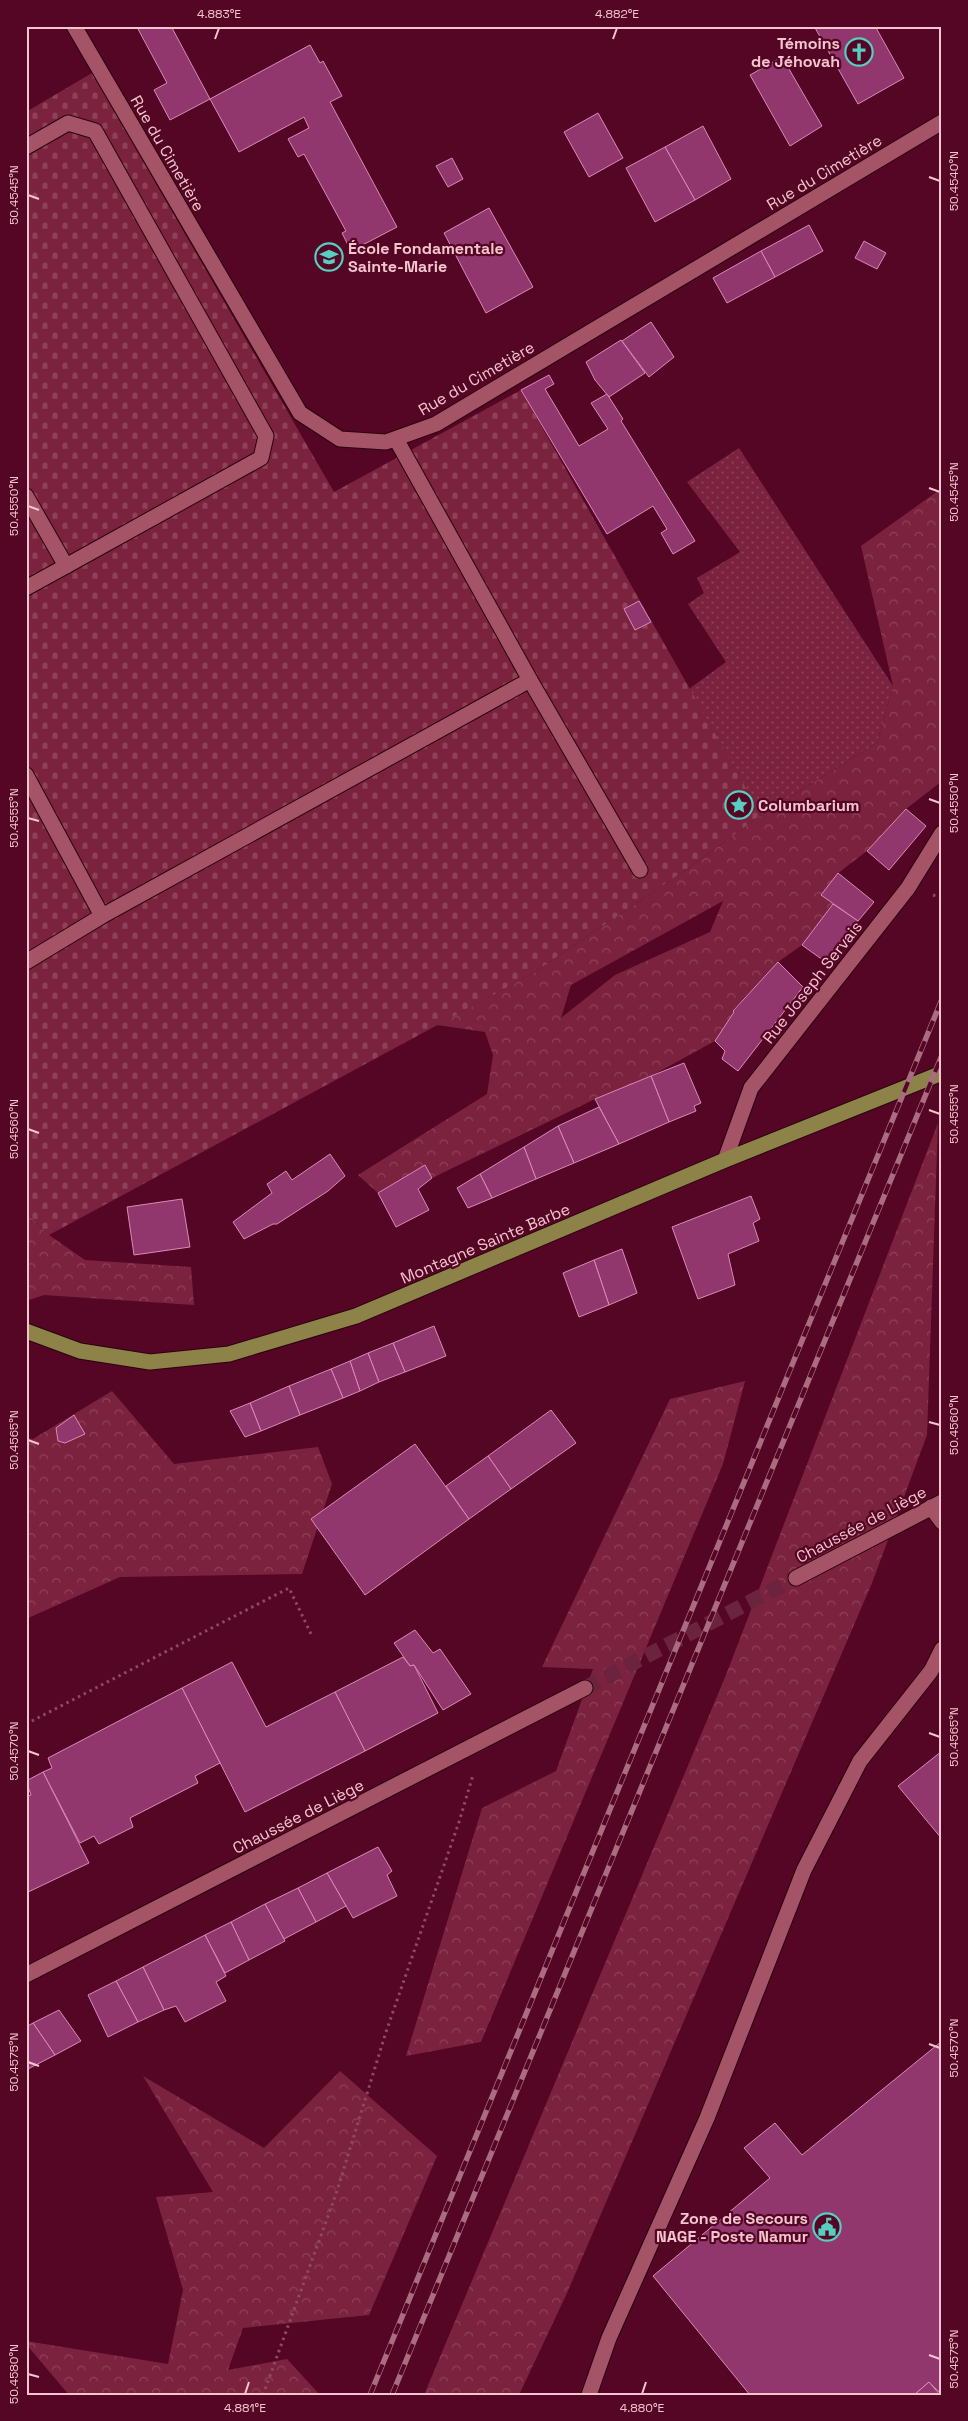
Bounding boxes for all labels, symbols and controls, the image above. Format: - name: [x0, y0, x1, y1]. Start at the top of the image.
- text: 4.883°E: [197, 6, 241, 22]
- text: 4.882°E: [595, 6, 639, 22]
- place label: Témoins de Jéhovah: [751, 33, 840, 72]
- church icon: Témoins de Jéhovah: [844, 37, 874, 67]
- street label: Rue du Cimetière: [126, 91, 209, 215]
- street label: Rue du Cimetière: [763, 130, 886, 215]
- text: 50.4540°N: [946, 151, 962, 211]
- text: 50.4545°N: [6, 165, 22, 225]
- place label: École Fondamentale Sainte-Marie: [348, 238, 504, 277]
- school or university icon: École Fondamentale Sainte-Marie: [314, 242, 344, 272]
- street label: Rue du Cimetière: [414, 337, 538, 420]
- text: 50.4545°N: [946, 462, 962, 522]
- text: 50.4550°N: [6, 476, 22, 536]
- text: 50.4550°N: [946, 773, 962, 833]
- text: 50.4555°N: [6, 788, 22, 848]
- place icon: Columbarium: [724, 790, 754, 820]
- place label: Columbarium: [758, 795, 859, 816]
- street label: Rue Joseph Servais: [758, 917, 867, 1048]
- text: 50.4555°N: [946, 1084, 962, 1144]
- text: 50.4560°N: [6, 1099, 22, 1159]
- street label: Montagne Sainte Barbe: [397, 1198, 573, 1289]
- text: 50.4560°N: [946, 1395, 962, 1455]
- text: 50.4565°N: [6, 1410, 22, 1470]
- street label: Chaussée de Liège: [792, 1481, 930, 1568]
- text: 50.4565°N: [946, 1707, 962, 1767]
- text: 50.4570°N: [6, 1721, 22, 1781]
- street label: Chaussée de Liège: [229, 1774, 367, 1859]
- text: 50.4570°N: [946, 2018, 962, 2078]
- text: 50.4575°N: [6, 2033, 22, 2091]
- place label: Zone de Secours NAGE - Poste Namur: [656, 2208, 808, 2247]
- public building icon: Zone de Secours NAGE - Poste Namur: [812, 2212, 842, 2242]
- text: 50.4575°N: [946, 2330, 962, 2388]
- text: 50.4580°N: [6, 2344, 22, 2404]
- text: 4.881°E: [224, 2400, 266, 2416]
- text: 4.880°E: [620, 2400, 664, 2416]

